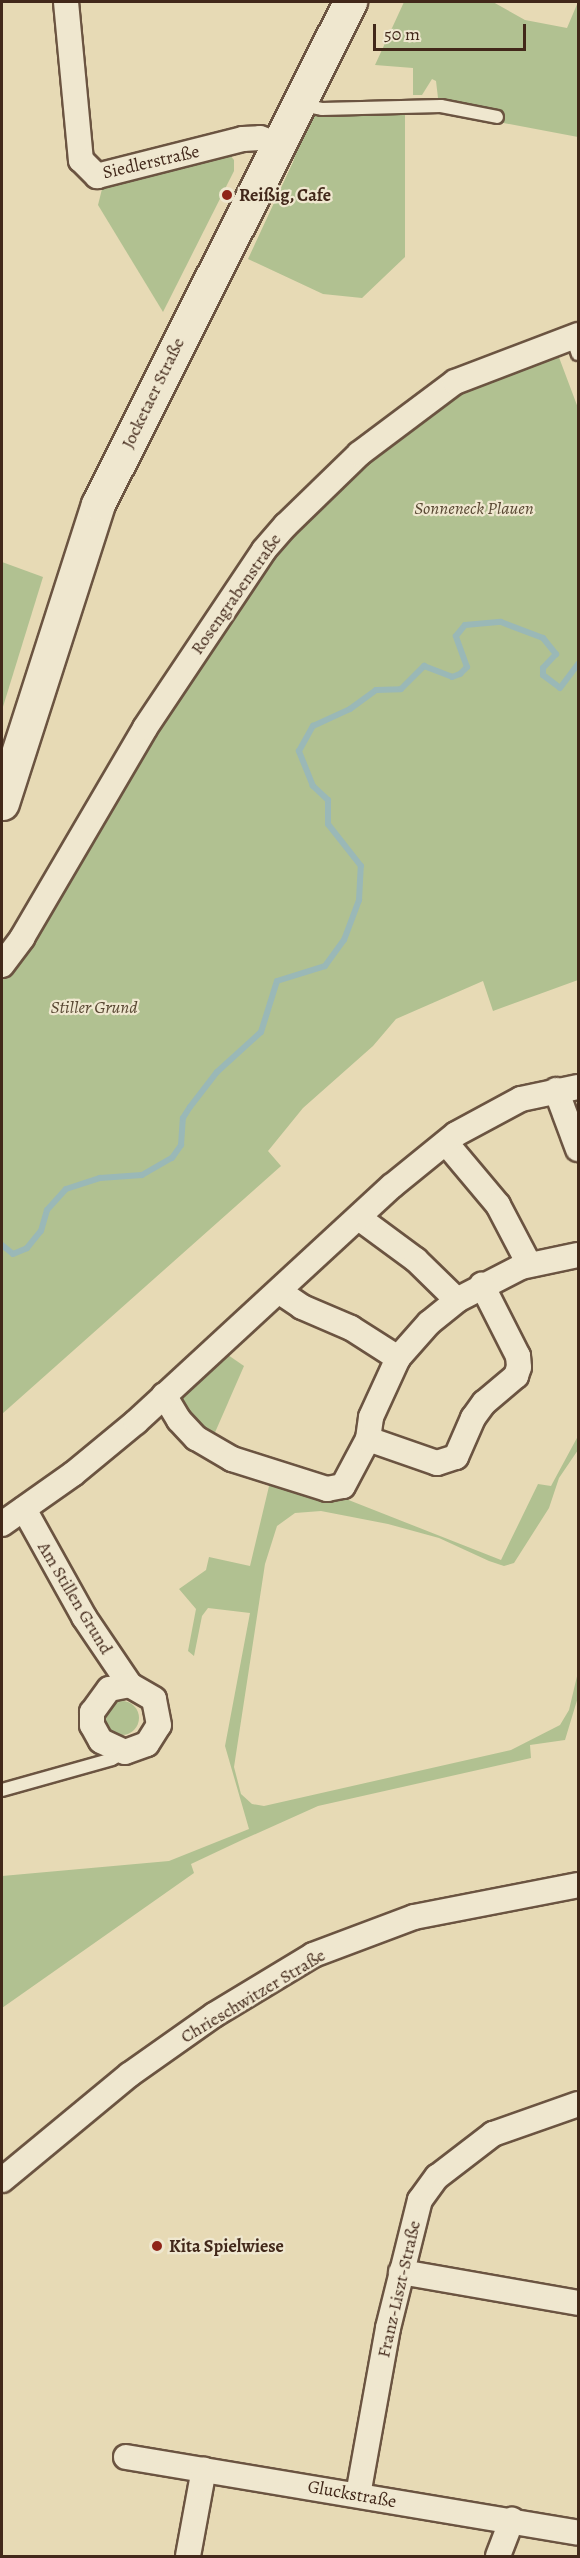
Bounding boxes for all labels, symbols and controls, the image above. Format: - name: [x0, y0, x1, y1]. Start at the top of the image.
- scale bar: [376, 12, 529, 50]
- text: 50 m: [384, 22, 420, 46]
- street label: Siedlerstraße: [101, 140, 201, 184]
- place label: Reißig, Cafe: [239, 184, 332, 206]
- marker: Reißig, Cafe: [220, 188, 234, 202]
- street label: Jocketaer Straße: [117, 334, 189, 452]
- park label: Sonneneck Plauen: [414, 497, 534, 519]
- street label: Rosengrabenstraße: [186, 529, 286, 659]
- park label: Stiller Grund: [50, 996, 138, 1018]
- street label: Am Stillen Grund: [33, 1538, 117, 1658]
- street label: Chrieschwitzer Straße: [177, 1944, 329, 2048]
- street label: Franz-Liszt-Straße: [373, 2218, 425, 2360]
- place label: Kita Spielwiese: [169, 2235, 284, 2257]
- marker: Kita Spielwiese: [150, 2239, 164, 2253]
- street label: Gluckstraße: [306, 2476, 398, 2512]

